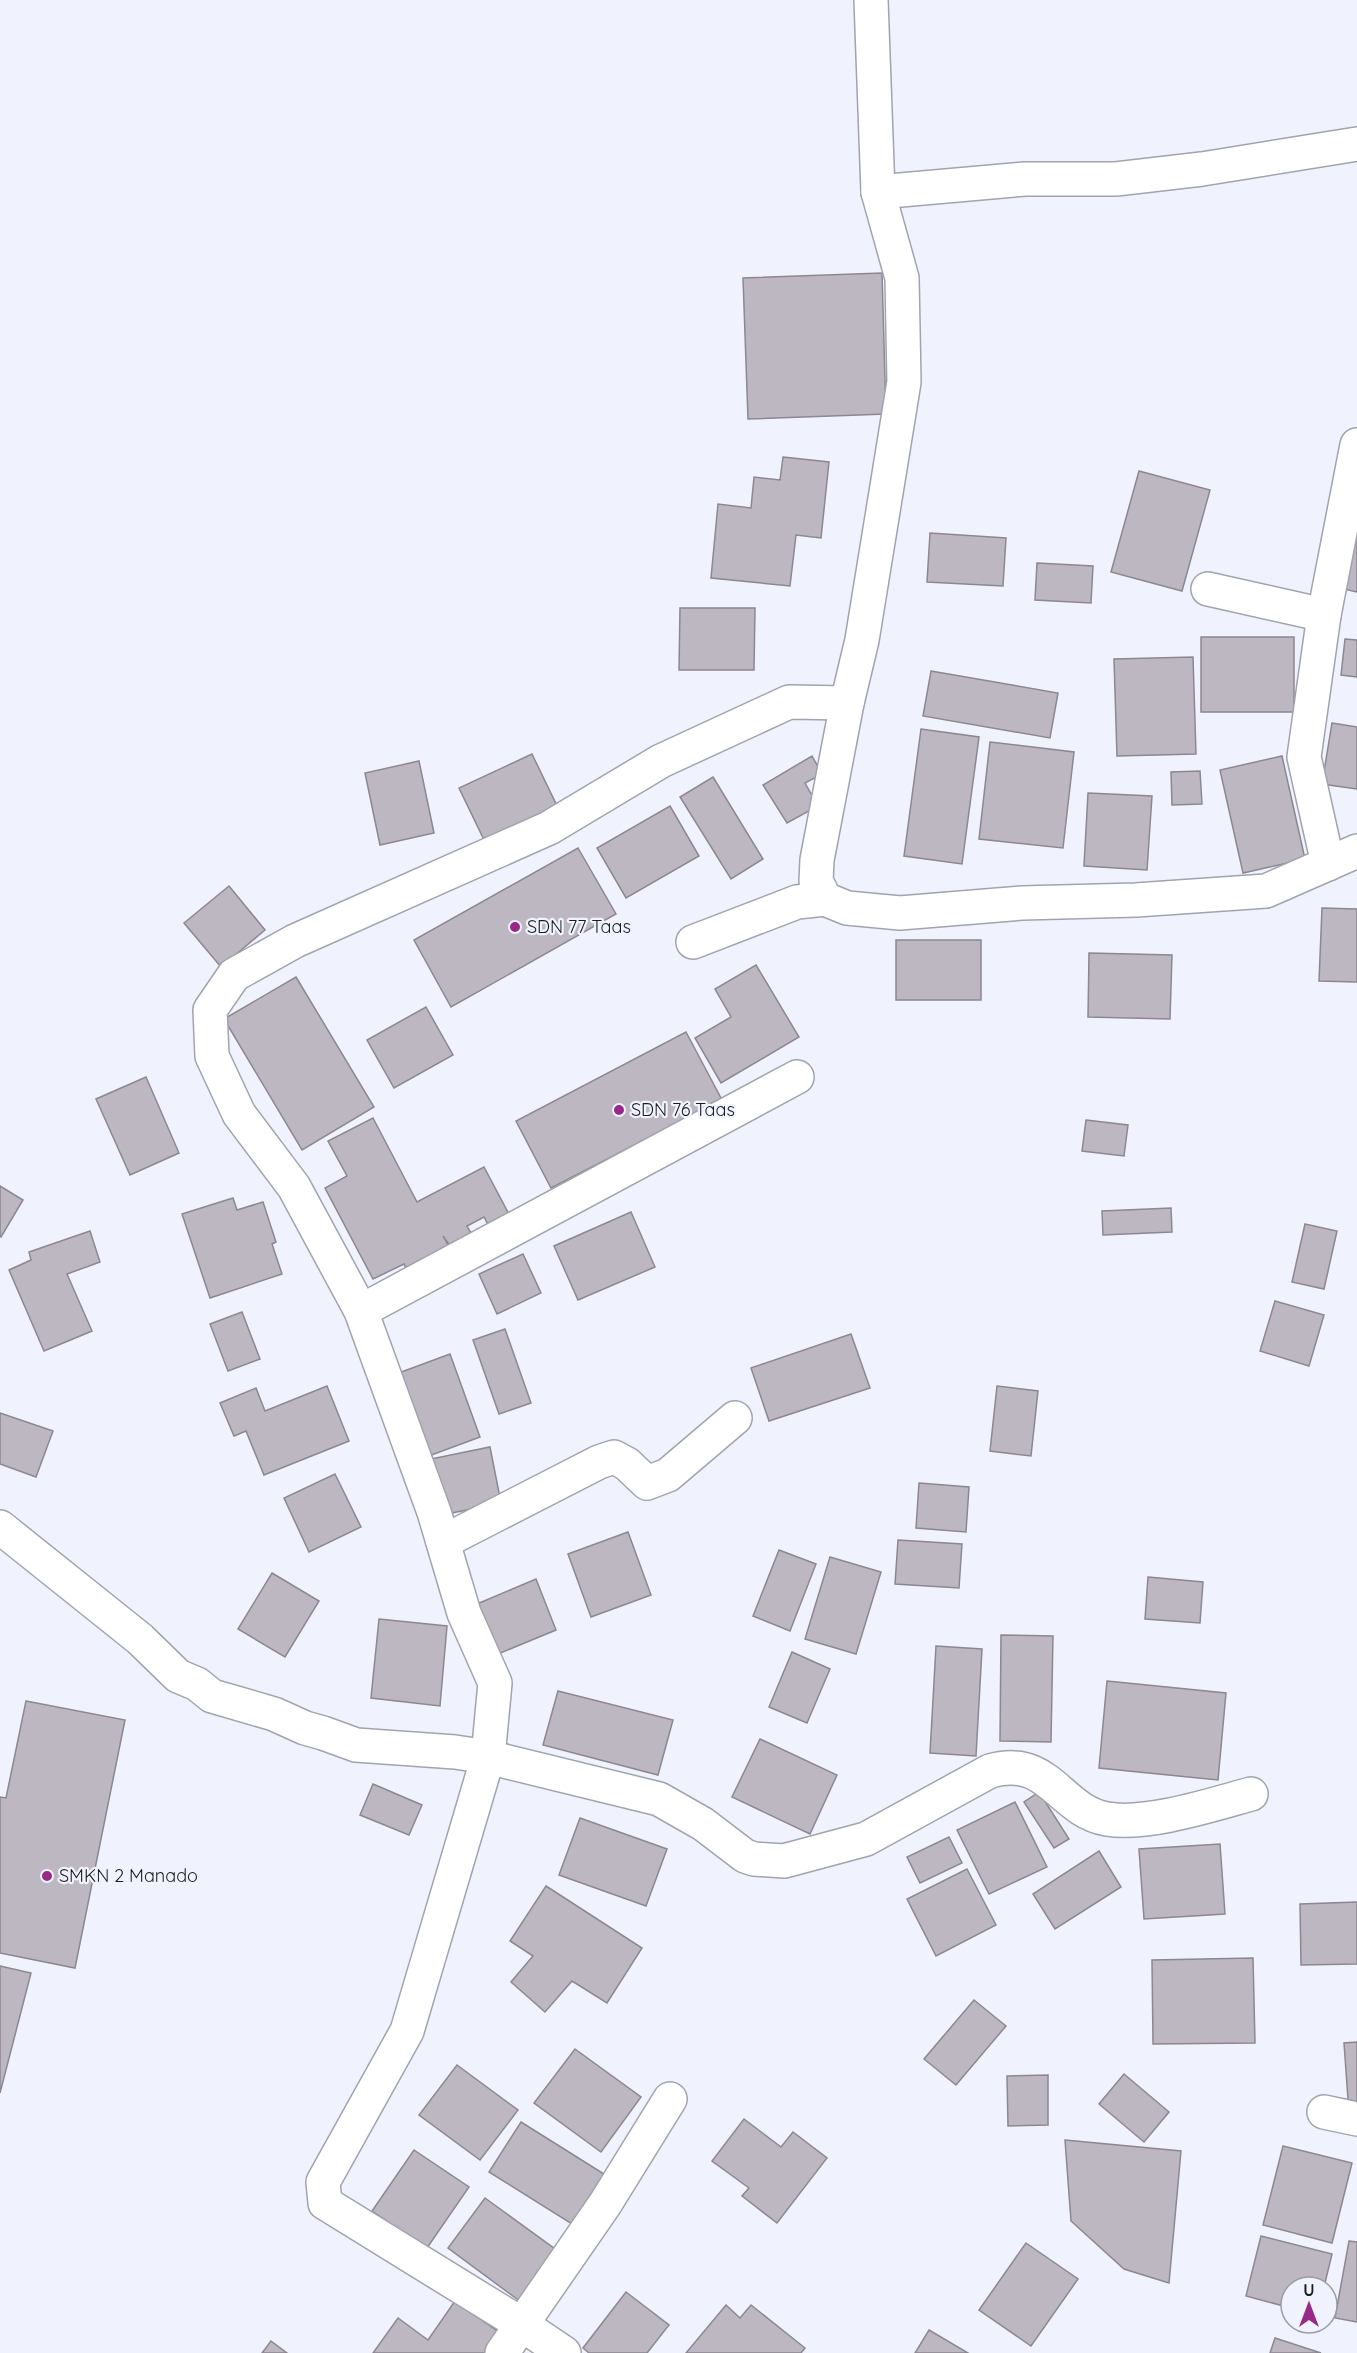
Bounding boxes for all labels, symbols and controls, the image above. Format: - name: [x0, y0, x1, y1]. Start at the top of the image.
- place label: SDN 77 Taas: [527, 915, 631, 938]
- marker: SDN 77 Taas: [508, 920, 522, 934]
- place label: SDN 76 Taas: [631, 1098, 735, 1121]
- marker: SDN 76 Taas: [612, 1103, 626, 1117]
- place label: SMKN 2 Manado: [59, 1864, 198, 1887]
- marker: SMKN 2 Manado: [40, 1869, 54, 1883]
- north arrow: [1279, 2275, 1339, 2335]
- text: U: [1303, 2280, 1315, 2300]

